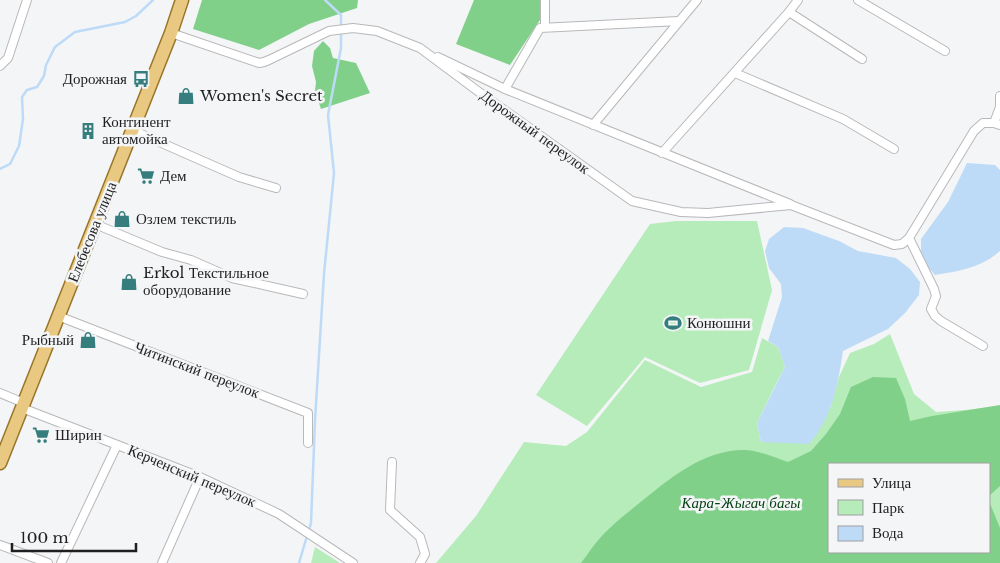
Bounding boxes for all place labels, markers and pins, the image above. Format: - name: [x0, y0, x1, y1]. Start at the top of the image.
- place label: Дорожная: [63, 69, 127, 88]
- bus stop icon: Дорожная: [131, 69, 151, 89]
- shop icon: Women's Secret: [176, 86, 196, 106]
- place label: Women's Secret: [199, 86, 323, 105]
- place label: Континент автомойка: [102, 112, 171, 148]
- building icon: Континент автомойка: [78, 121, 98, 141]
- supermarket icon: Дем: [136, 166, 156, 186]
- place label: Дем: [160, 166, 187, 185]
- shop icon: Озлем текстиль: [112, 209, 132, 229]
- place label: Озлем текстиль: [136, 209, 237, 228]
- place label: Erkol Текстильное оборудование: [143, 263, 269, 299]
- shop icon: Erkol Текстильное оборудование: [119, 272, 139, 292]
- sports icon: Конюшни: [663, 313, 683, 333]
- place label: Конюшни: [687, 313, 751, 332]
- place label: Рыбный: [22, 330, 74, 349]
- shop icon: Рыбный: [78, 330, 98, 350]
- supermarket icon: Ширин: [31, 425, 51, 445]
- place label: Ширин: [55, 425, 102, 444]

